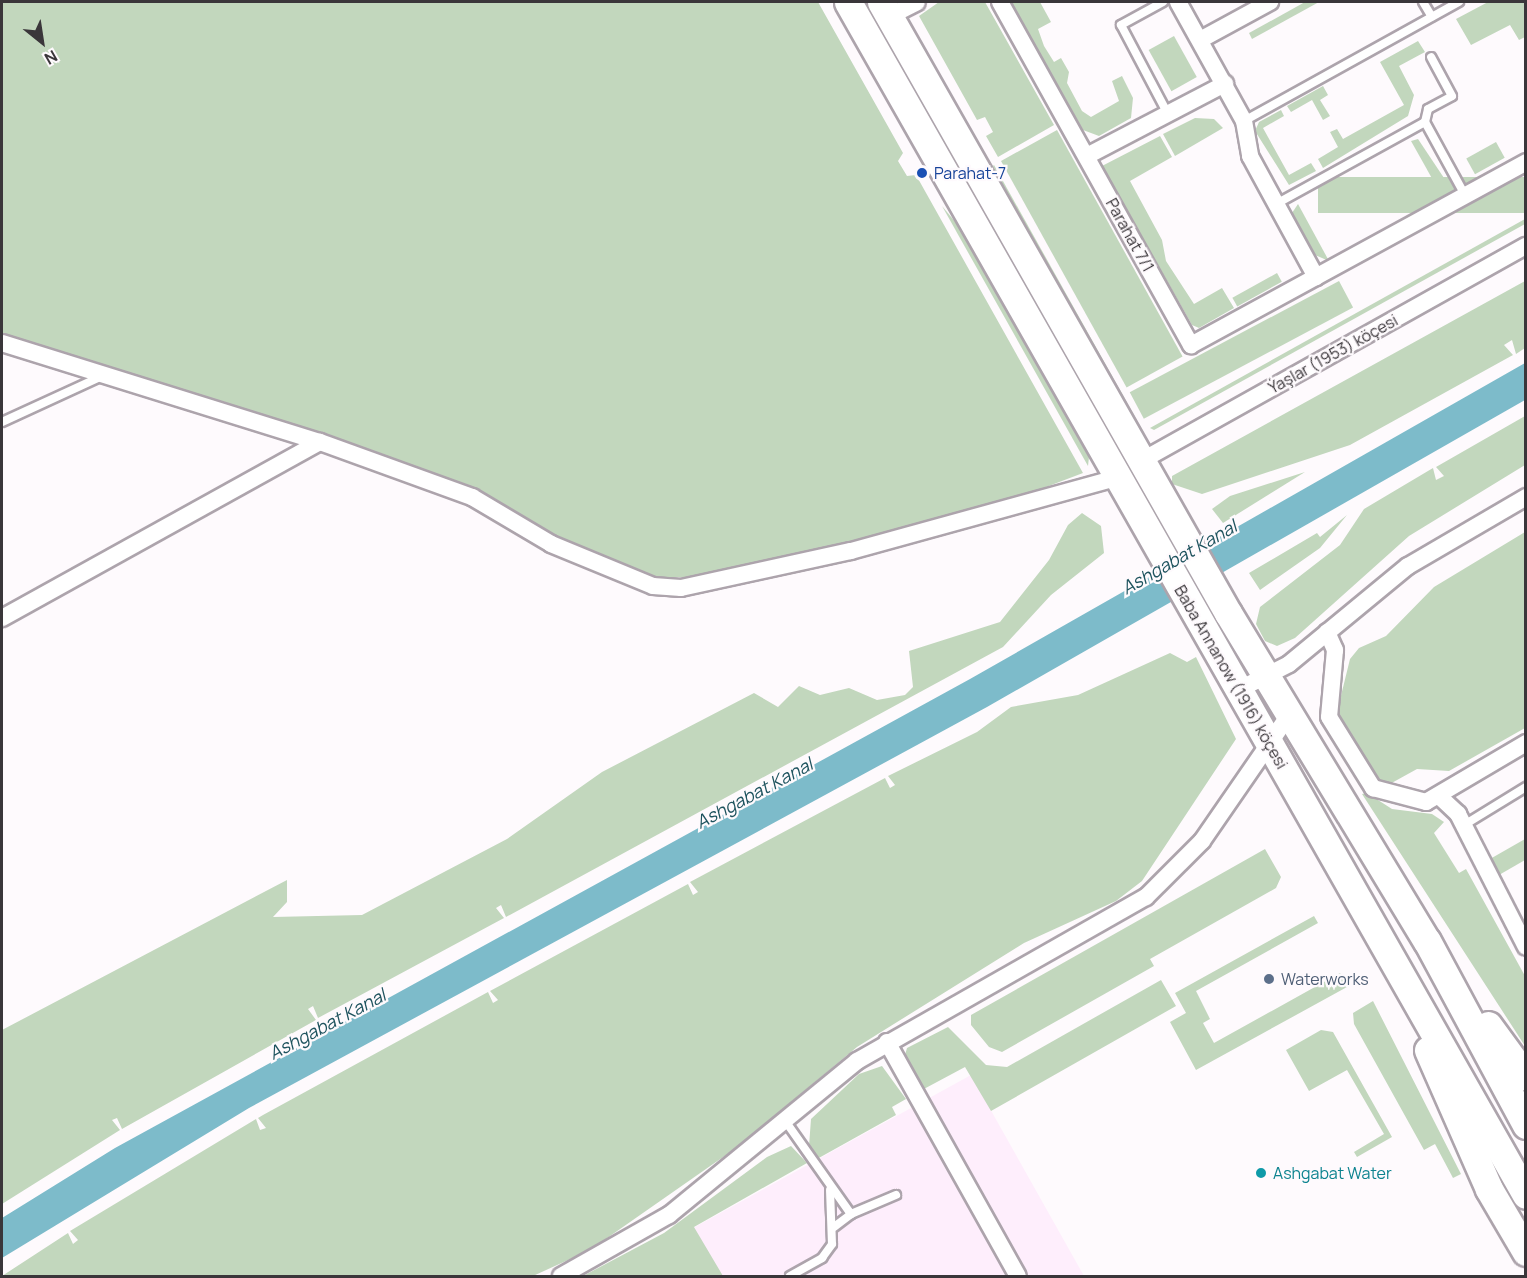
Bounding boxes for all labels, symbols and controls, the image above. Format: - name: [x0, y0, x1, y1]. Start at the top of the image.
- north arrow: [12, 12, 72, 72]
- text: N: [41, 45, 61, 70]
- place label: Parahat-7: [934, 163, 1006, 183]
- marker: Parahat-7: [915, 166, 929, 180]
- street label: Parahat 7/1: [1102, 195, 1158, 275]
- street label: Ýaşlar (1953) köçesi: [1265, 310, 1401, 398]
- water label: Ashgabat Kanal: [1118, 515, 1240, 599]
- street label: Baba Annanow (1916) köçesi: [1170, 582, 1292, 772]
- water label: Ashgabat Kanal: [692, 753, 816, 833]
- place label: Waterworks: [1281, 969, 1369, 989]
- marker: Waterworks: [1262, 972, 1276, 986]
- water label: Ashgabat Kanal: [265, 984, 389, 1064]
- place label: Ashgabat Water: [1273, 1163, 1392, 1183]
- marker: Ashgabat Water: [1254, 1166, 1268, 1180]

